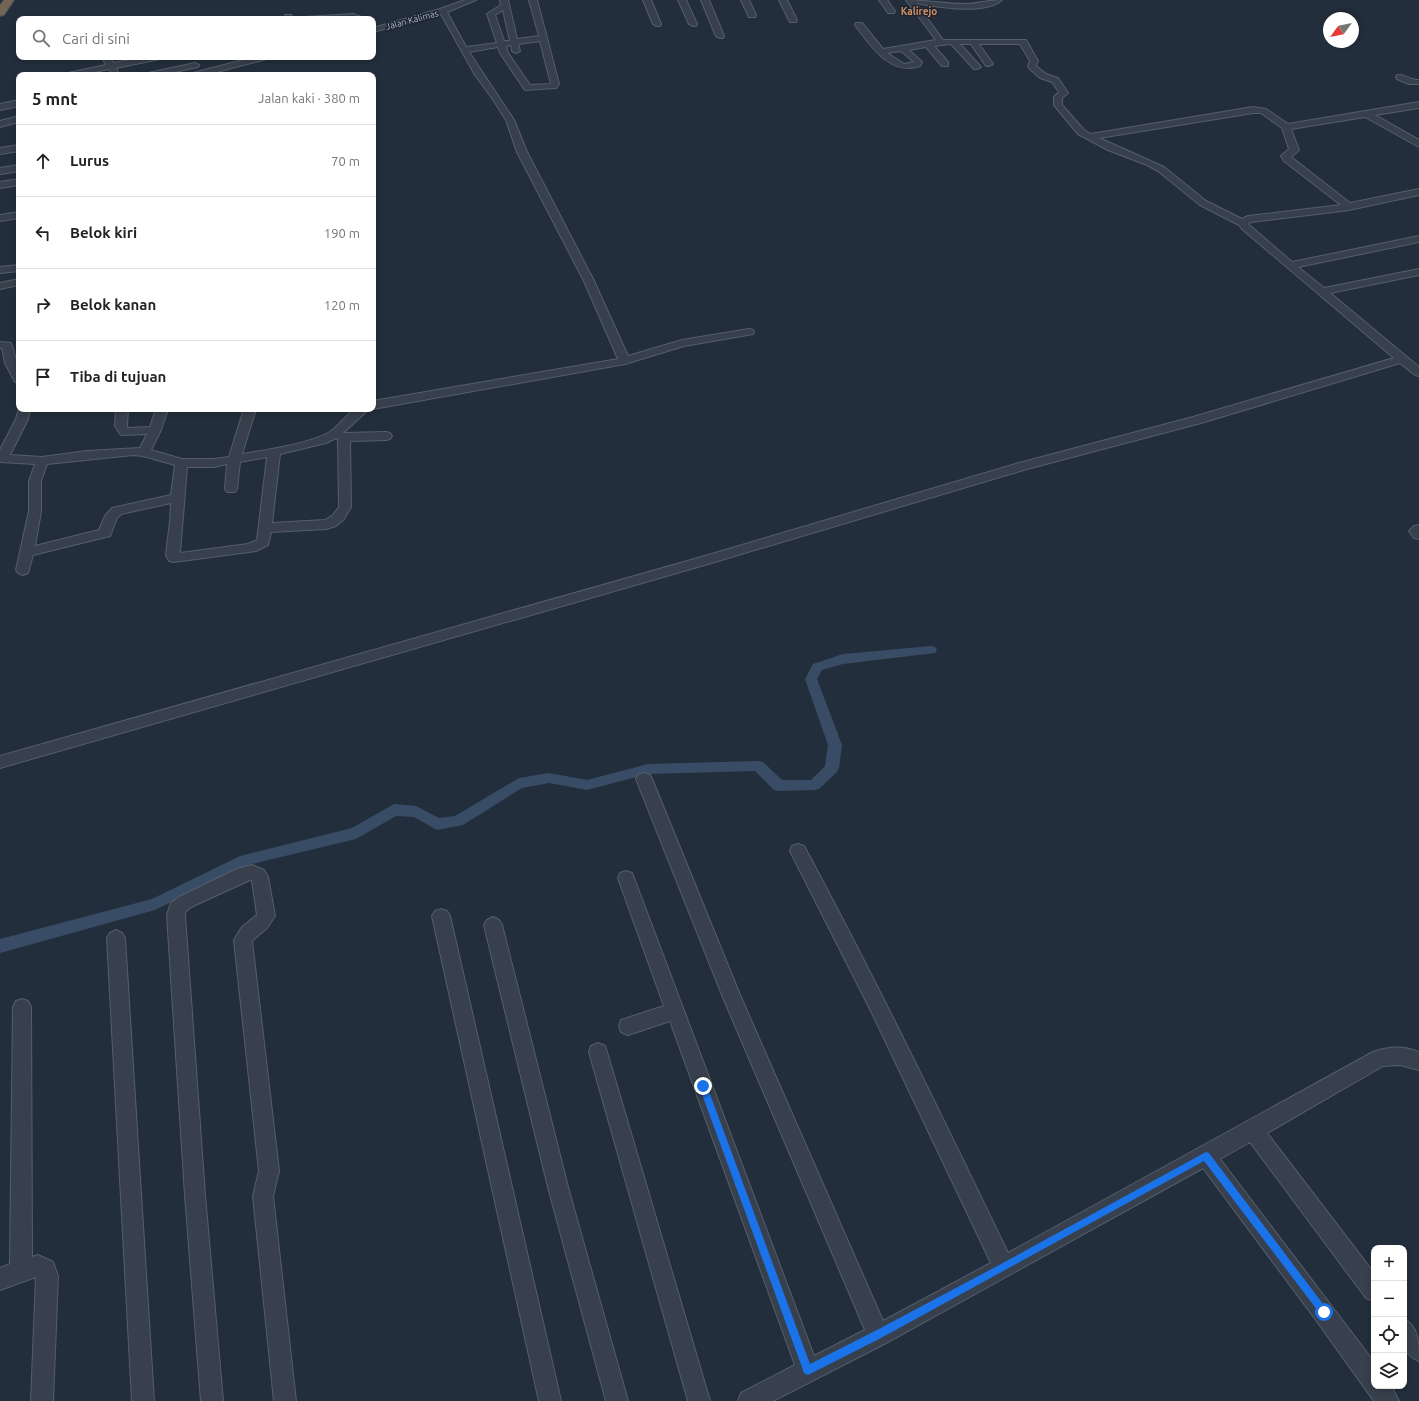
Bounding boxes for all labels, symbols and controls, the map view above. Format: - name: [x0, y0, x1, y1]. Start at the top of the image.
- district label: Kalirejo: [901, 6, 937, 17]
- street label: Jalan Kalimas: [385, 8, 440, 32]
- north arrow: [1323, 12, 1359, 48]
- search box: [16, 16, 376, 60]
- icon: search: [30, 27, 52, 49]
- text: Cari di sini: [62, 30, 130, 47]
- text: 5 mnt: [32, 89, 78, 108]
- text: Jalan kaki · 380 m: [258, 91, 360, 105]
- icon: ahead: [32, 150, 54, 172]
- text: Lurus: [70, 152, 109, 169]
- text: 70 m: [331, 154, 360, 168]
- icon: left: [32, 222, 54, 244]
- text: Belok kiri: [70, 224, 137, 241]
- text: 190 m: [324, 226, 360, 240]
- icon: right: [32, 294, 54, 316]
- text: Belok kanan: [70, 296, 156, 313]
- text: 120 m: [324, 298, 360, 312]
- icon: arrive: [32, 366, 54, 388]
- text: Tiba di tujuan: [70, 368, 166, 385]
- route end: [694, 1077, 712, 1095]
- map controls: [1371, 1245, 1407, 1389]
- button: +: [1371, 1245, 1407, 1281]
- button: −: [1371, 1281, 1407, 1317]
- route start: [1315, 1303, 1333, 1321]
- button: locate: [1371, 1317, 1407, 1353]
- button: layers: [1371, 1353, 1407, 1389]

